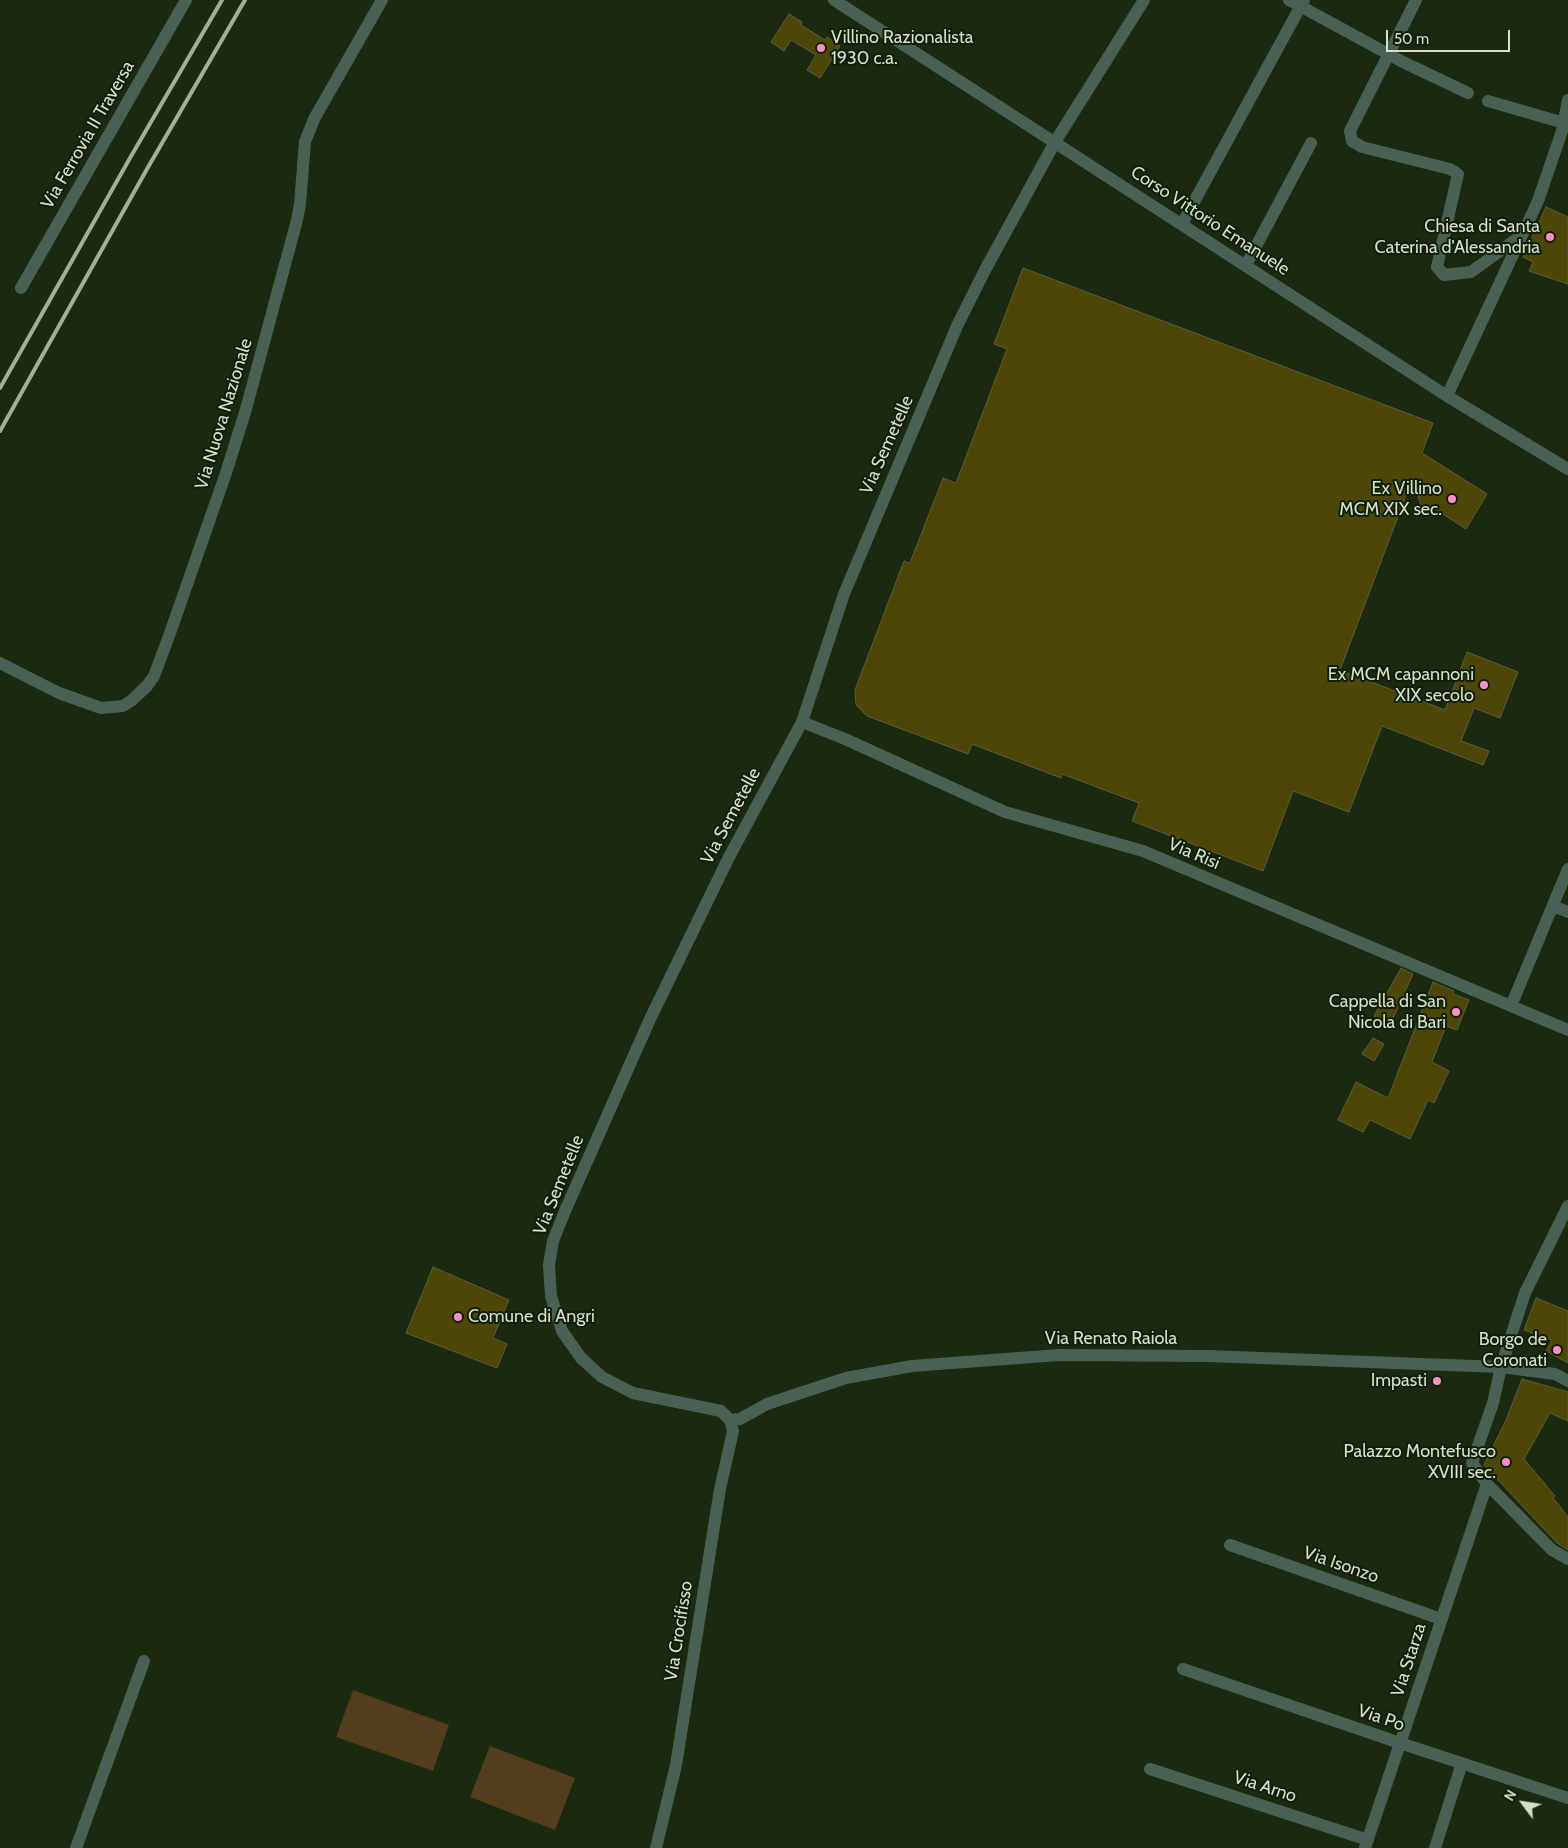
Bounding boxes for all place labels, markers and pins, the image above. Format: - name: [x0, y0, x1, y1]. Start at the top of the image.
- place label: Villino Razionalista 1930 c.a.: [831, 27, 973, 70]
- marker: Villino Razionalista 1930 c.a.: [815, 42, 827, 54]
- place label: Chiesa di Santa Caterina d'Alessandria: [1375, 216, 1540, 258]
- marker: Chiesa di Santa Caterina d'Alessandria: [1544, 231, 1556, 243]
- place label: Ex Villino MCM XIX sec.: [1339, 478, 1442, 520]
- marker: Ex Villino MCM XIX sec.: [1446, 493, 1458, 505]
- place label: Ex MCM capannoni XIX secolo: [1328, 664, 1474, 706]
- marker: Ex MCM capannoni XIX secolo: [1478, 679, 1490, 691]
- place label: Cappella di San Nicola di Bari: [1329, 991, 1446, 1034]
- marker: Cappella di San Nicola di Bari: [1450, 1006, 1462, 1018]
- place label: Comune di Angri: [468, 1306, 595, 1328]
- marker: Comune di Angri: [452, 1311, 464, 1323]
- place label: Borgo de Coronati: [1479, 1329, 1547, 1372]
- marker: Borgo de Coronati: [1551, 1344, 1563, 1356]
- place label: Impasti: [1371, 1370, 1427, 1392]
- marker: Impasti: [1431, 1375, 1443, 1387]
- place label: Palazzo Montefusco XVIII sec.: [1344, 1441, 1496, 1484]
- marker: Palazzo Montefusco XVIII sec.: [1500, 1456, 1512, 1468]

